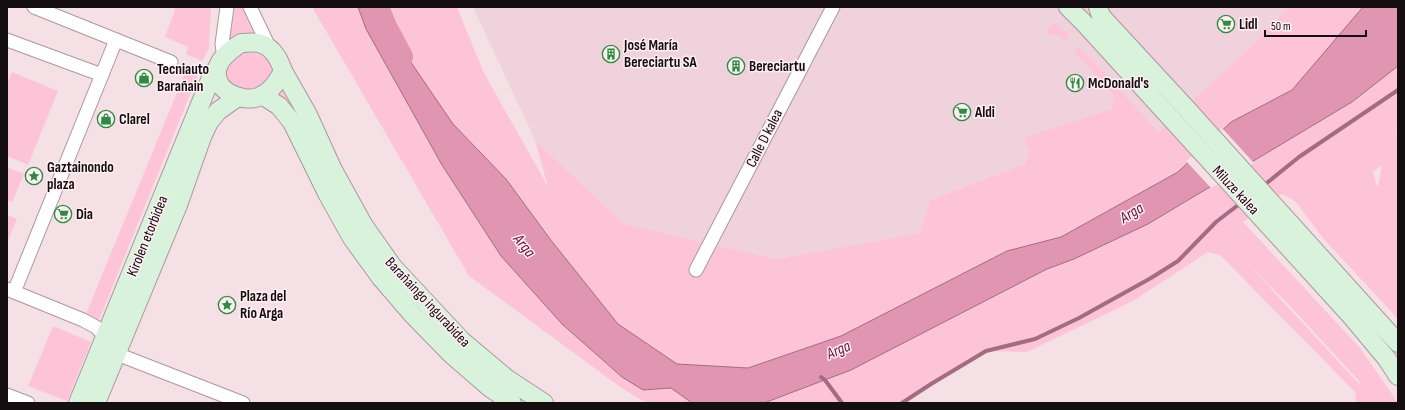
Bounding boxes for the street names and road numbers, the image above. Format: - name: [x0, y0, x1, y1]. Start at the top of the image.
- street label: Calle D kalea: [742, 106, 787, 170]
- street label: Miluze kalea: [1208, 162, 1263, 219]
- street label: Kirolen etorbidea: [123, 193, 172, 279]
- street label: Barañaingo ingurabidea: [381, 253, 475, 352]

